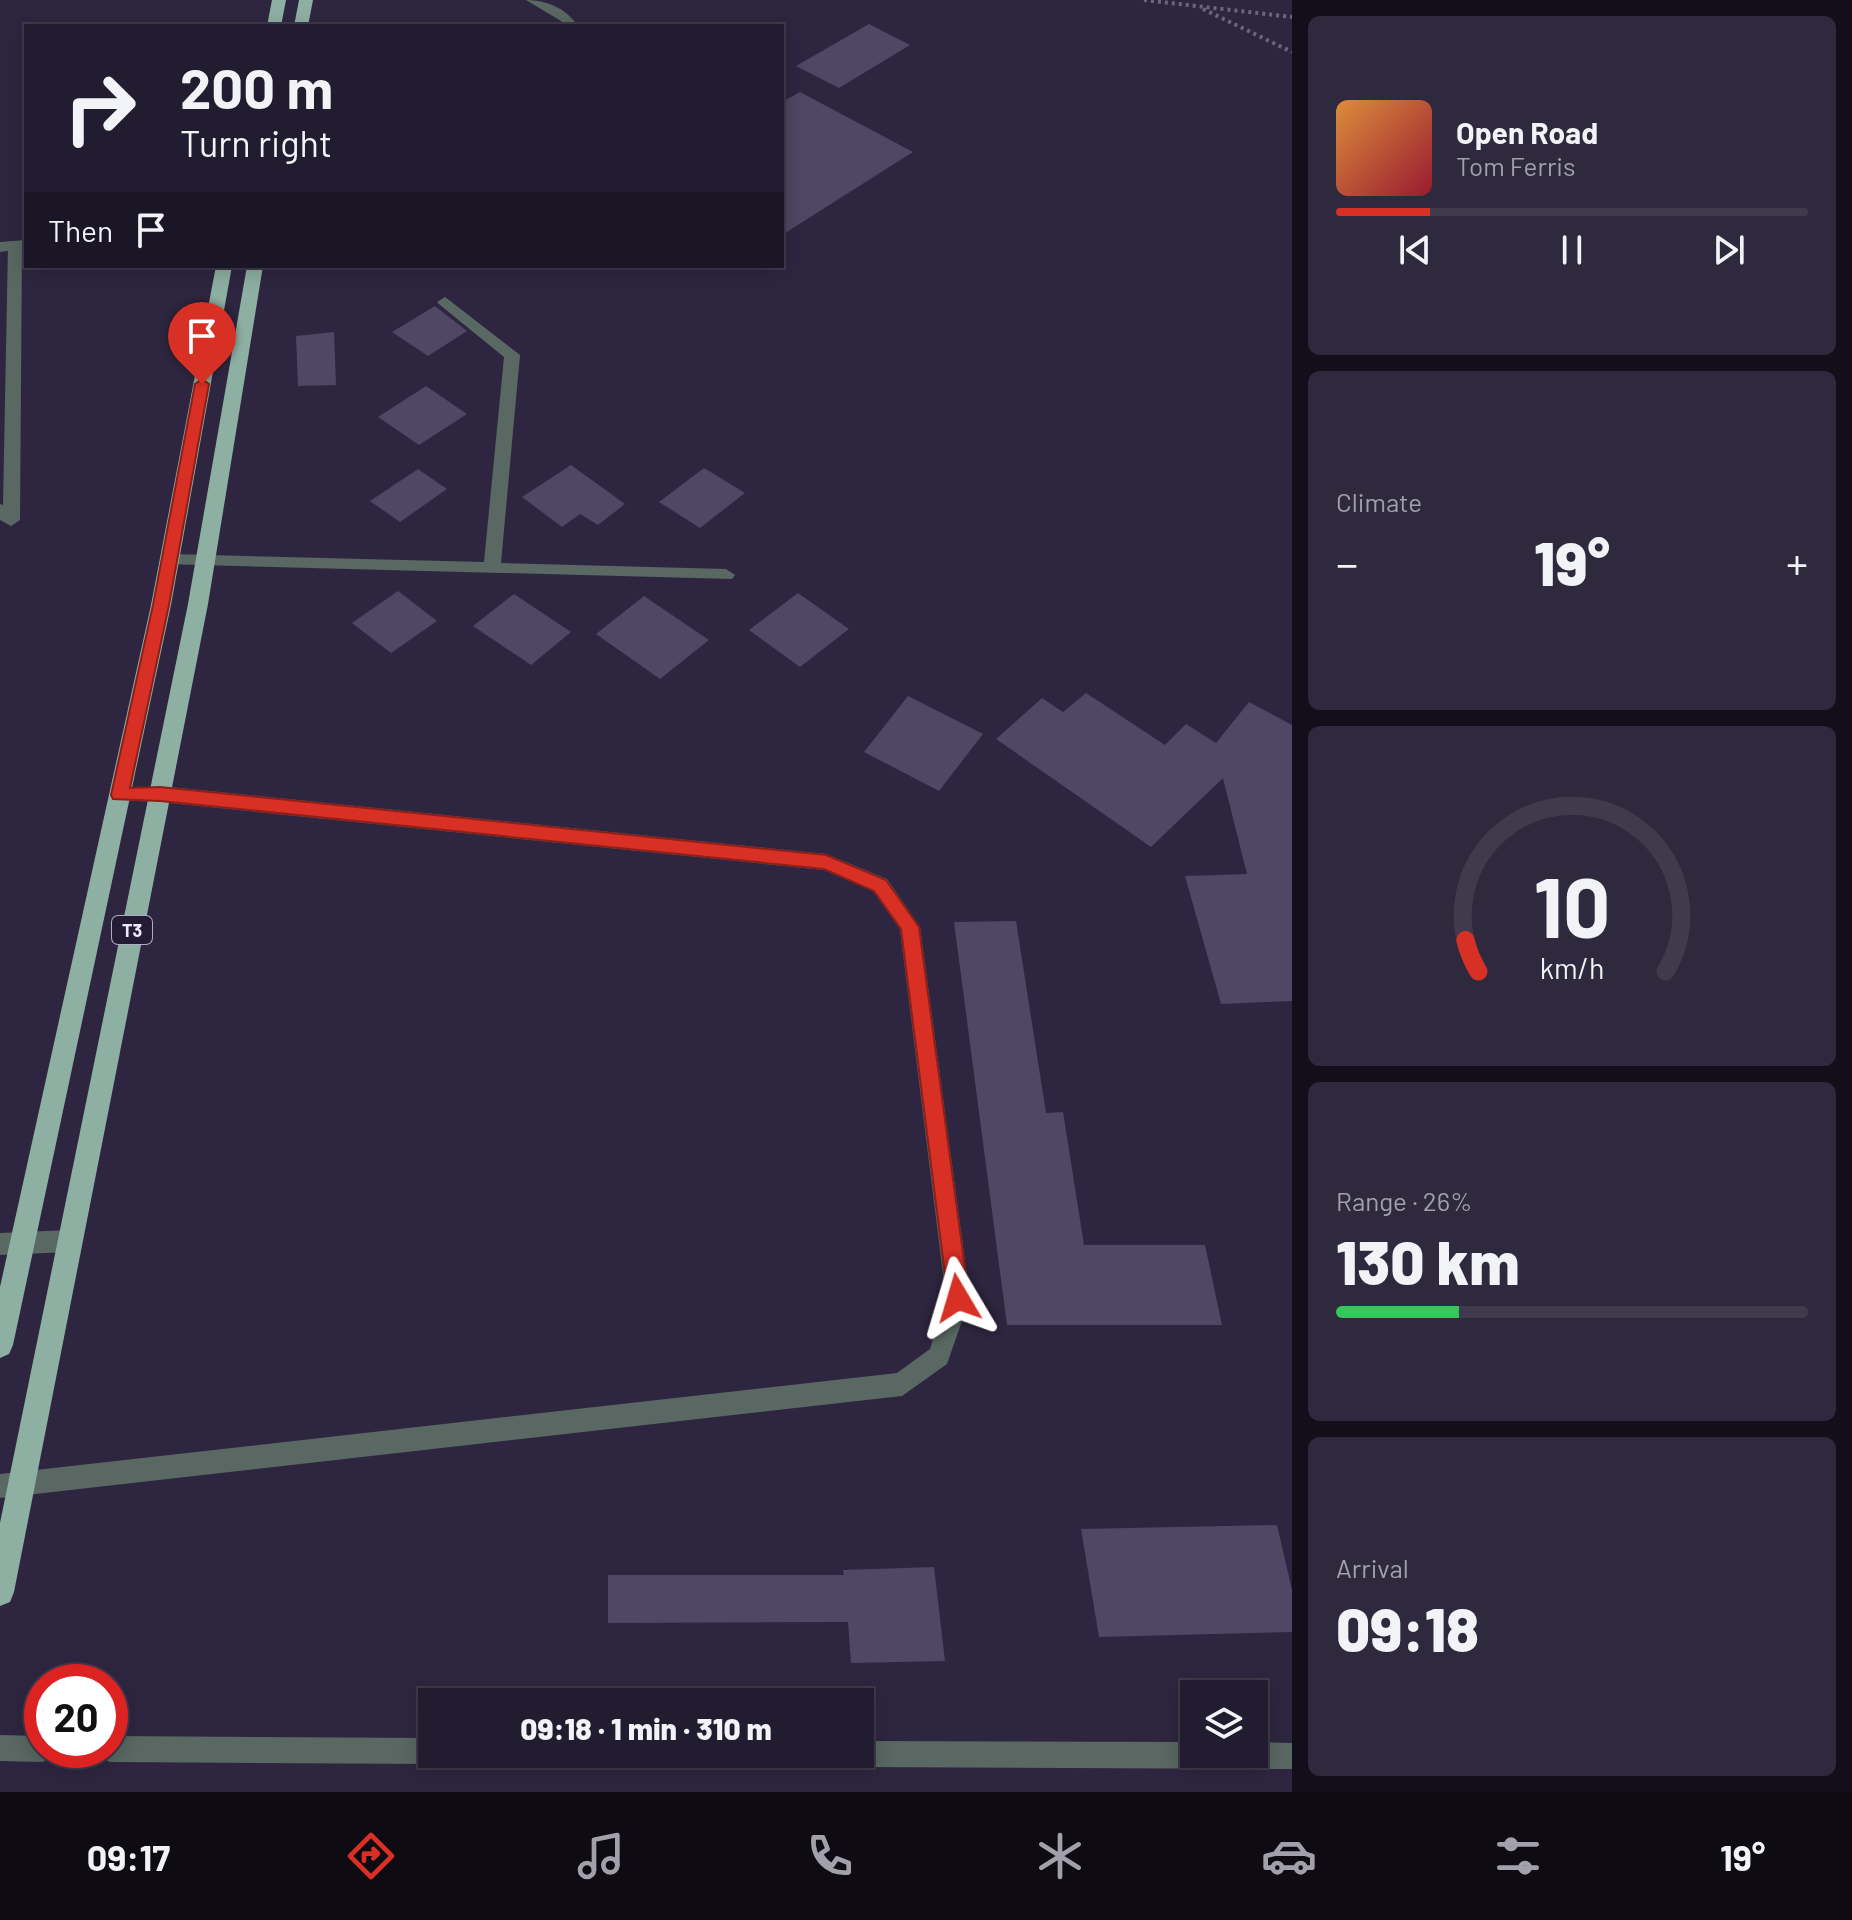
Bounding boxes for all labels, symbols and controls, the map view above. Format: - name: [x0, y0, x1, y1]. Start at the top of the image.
- text: 200 m: [180, 53, 333, 120]
- icon: right: [48, 56, 152, 160]
- text: Open Road: [1456, 114, 1598, 150]
- text: Turn right: [180, 121, 332, 164]
- text: Tom Ferris: [1456, 150, 1576, 181]
- icon: arrive: [129, 208, 173, 252]
- text: Then: [48, 212, 113, 248]
- icon: previous: [1393, 228, 1437, 272]
- icon: pause: [1550, 228, 1594, 272]
- icon: next: [1707, 228, 1751, 272]
- pin: [168, 302, 236, 384]
- icon: arrive: [180, 314, 224, 358]
- text: Climate: [1336, 486, 1422, 517]
- text: 19°: [1534, 526, 1610, 598]
- text: −: [1336, 536, 1358, 589]
- text: +: [1786, 536, 1808, 589]
- text: 10: [1534, 855, 1610, 955]
- road number: T3: [112, 916, 152, 944]
- text: km/h: [1540, 950, 1604, 985]
- text: Range · 26%: [1336, 1185, 1472, 1216]
- text: 130 km: [1336, 1225, 1520, 1297]
- position arrow: [916, 1256, 1000, 1340]
- text: Arrival: [1336, 1552, 1409, 1583]
- text: 09:18: [1336, 1592, 1479, 1664]
- speed limit sign: 20: [24, 1664, 128, 1768]
- map controls: [1180, 1680, 1268, 1768]
- button: layers: [1180, 1680, 1268, 1768]
- text: 09:18 · 1 min · 310 m: [520, 1710, 772, 1746]
- icon: directions: [343, 1828, 399, 1884]
- icon: music: [573, 1828, 629, 1884]
- icon: phone: [802, 1828, 858, 1884]
- icon: climate: [1032, 1828, 1088, 1884]
- icon: car: [1261, 1828, 1317, 1884]
- icon: filters: [1490, 1828, 1546, 1884]
- text: 09:17: [87, 1835, 170, 1878]
- text: 19°: [1720, 1835, 1765, 1878]

